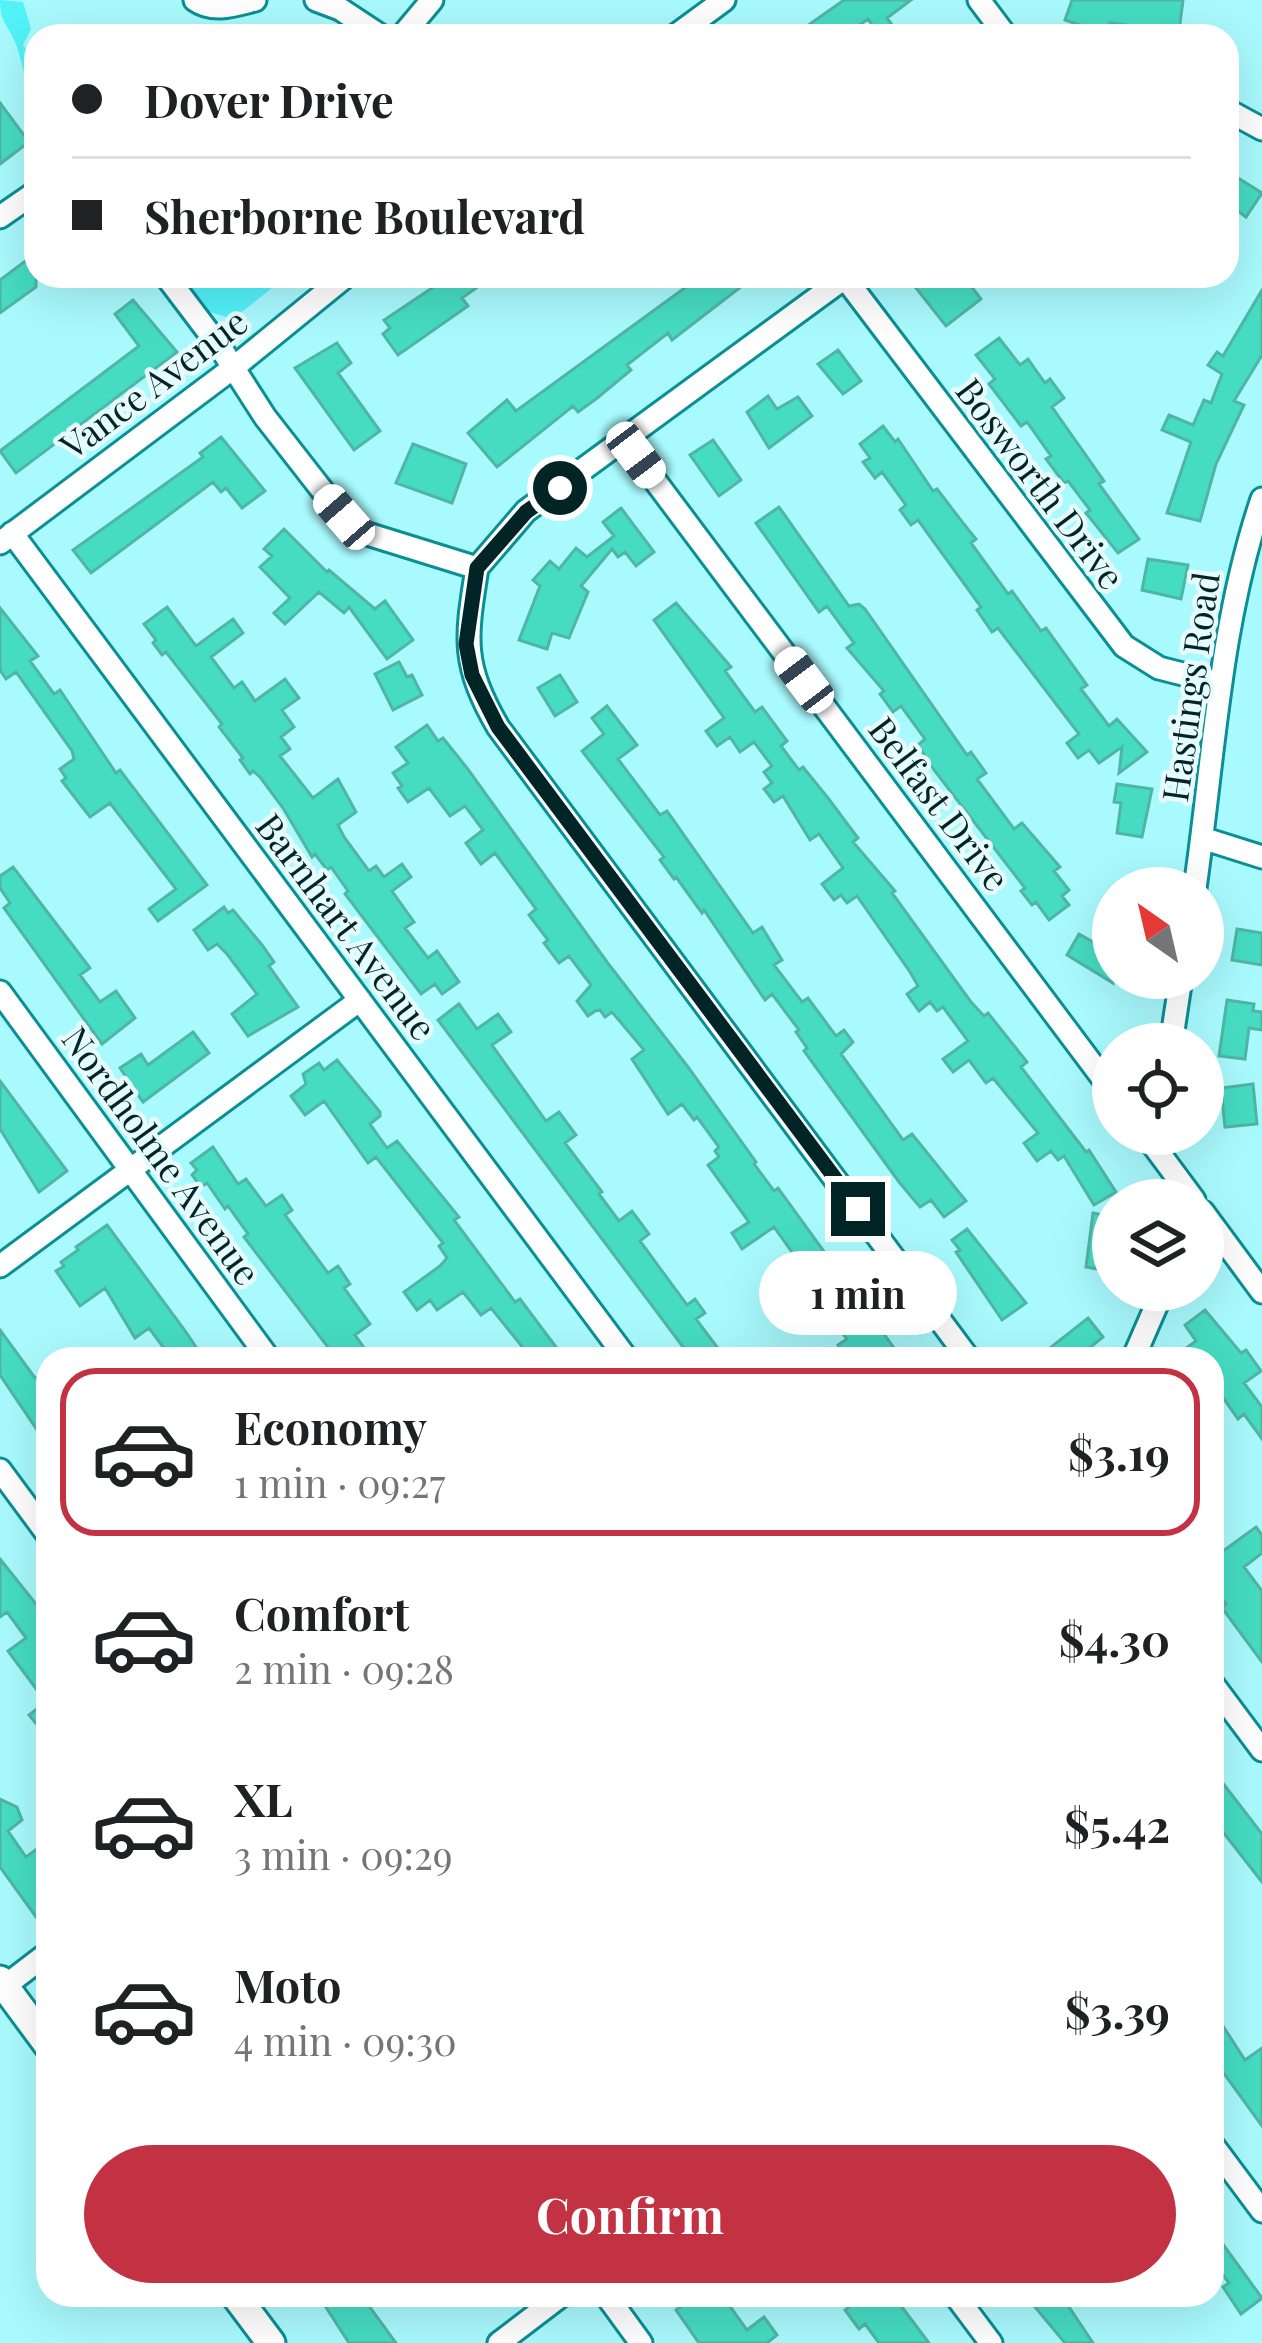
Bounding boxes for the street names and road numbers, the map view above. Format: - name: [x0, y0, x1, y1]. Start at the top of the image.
- street label: Vance Avenue: [49, 296, 256, 469]
- street label: Bosworth Drive: [946, 368, 1137, 598]
- street label: Hastings Road: [1149, 569, 1229, 805]
- street label: Belfast Drive: [859, 706, 1022, 900]
- street label: Barnhart Avenue: [247, 803, 449, 1049]
- street label: Nordholme Avenue: [53, 1016, 273, 1294]

